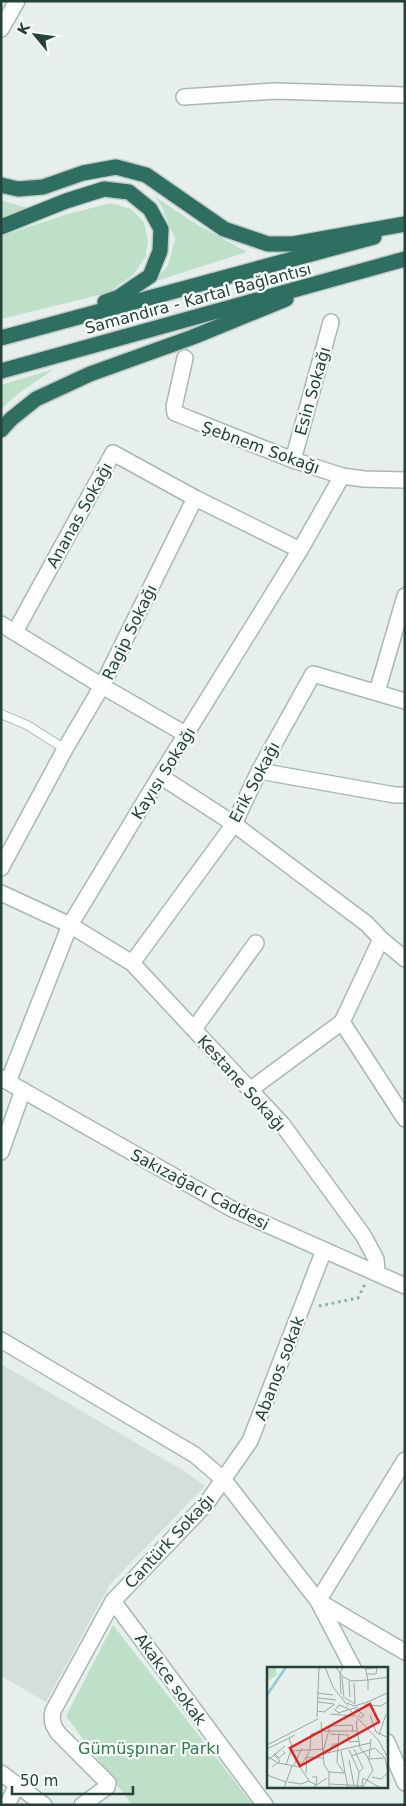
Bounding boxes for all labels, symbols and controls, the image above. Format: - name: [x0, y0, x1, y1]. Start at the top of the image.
- north arrow: [10, 10, 60, 60]
- text: K: [14, 19, 34, 37]
- street label: Samandıra - Kartal Bağlantısı: [83, 259, 313, 338]
- street label: Esin Sokağı: [291, 345, 334, 438]
- street label: Şebnem Sokağı: [199, 417, 322, 478]
- street label: Ananas Sokağı: [43, 459, 116, 571]
- street label: Ragip Sokağı: [98, 581, 161, 683]
- street label: Kayısı Sokağı: [128, 724, 199, 823]
- street label: Erik Sokağı: [225, 739, 284, 826]
- street label: Kestane Sokağı: [194, 1032, 290, 1135]
- street label: Sakızağacı Caddesi: [127, 1145, 272, 1234]
- street label: Abanos sokak: [251, 1313, 308, 1423]
- street label: Cantürk Sokağı: [121, 1490, 218, 1592]
- street label: Akakce sokak: [131, 1630, 211, 1730]
- inset map: [267, 1667, 388, 1788]
- park label: Gümüşpınar Parkı: [78, 1739, 220, 1758]
- scale bar: [12, 1764, 134, 1796]
- text: 50 m: [20, 1772, 58, 1790]

